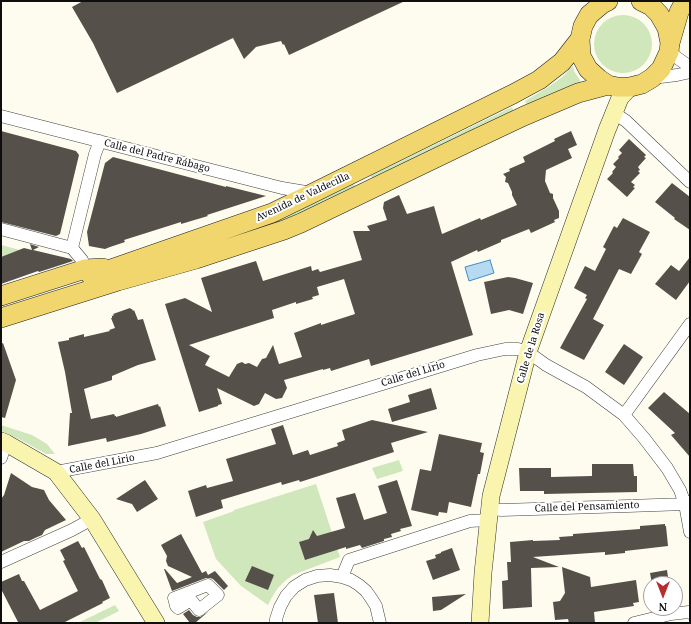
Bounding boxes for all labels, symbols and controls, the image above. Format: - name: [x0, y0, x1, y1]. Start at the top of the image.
- street label: Calle del Padre Rábago: [103, 137, 211, 175]
- street label: Avenida de Valdecilla: [254, 170, 352, 224]
- street label: Calle de la Rosa: [514, 311, 548, 385]
- street label: Calle del Lirio: [380, 359, 446, 389]
- street label: Calle del Lirio: [68, 452, 136, 476]
- street label: Calle del Pensamiento: [534, 499, 640, 515]
- north arrow: [643, 576, 683, 616]
- text: N: [659, 600, 667, 615]

